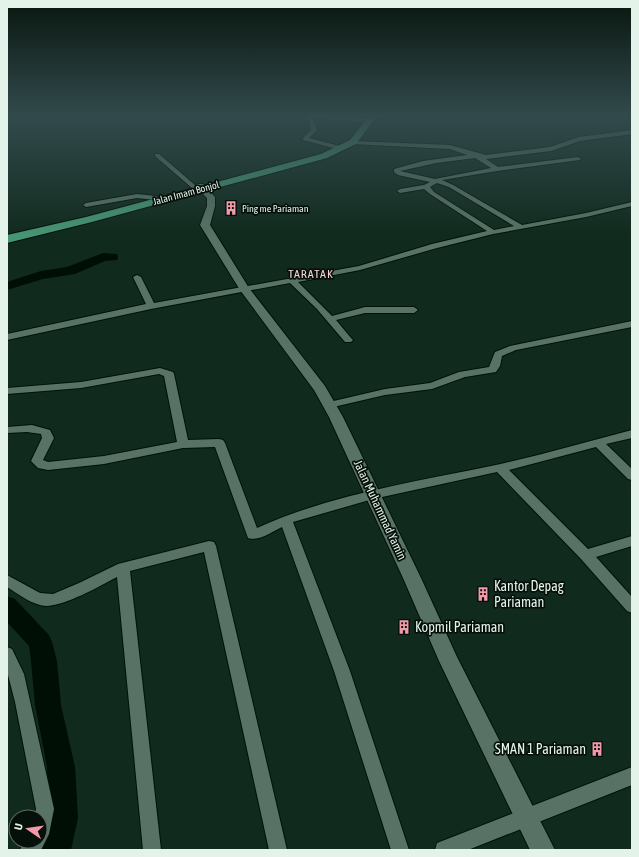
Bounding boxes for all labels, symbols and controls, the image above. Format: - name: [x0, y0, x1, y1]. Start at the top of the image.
- street label: Jalan Imam Bonjol: [152, 179, 221, 207]
- building icon: Ping me Pariaman: [223, 200, 239, 216]
- place label: Ping me Pariaman: [242, 203, 309, 214]
- district label: TARATAK: [288, 267, 334, 281]
- street label: Jalan Muhammad Yamin: [351, 458, 409, 562]
- place label: Kantor Depag Pariaman: [494, 578, 564, 610]
- building icon: Kantor Depag Pariaman: [475, 586, 491, 602]
- building icon: Kopmil Pariaman: [396, 619, 412, 635]
- place label: Kopmil Pariaman: [415, 619, 504, 635]
- place label: SMAN 1 Pariaman: [495, 741, 586, 757]
- building icon: SMAN 1 Pariaman: [589, 741, 605, 757]
- north arrow: [8, 809, 48, 849]
- text: U: [12, 822, 25, 831]

